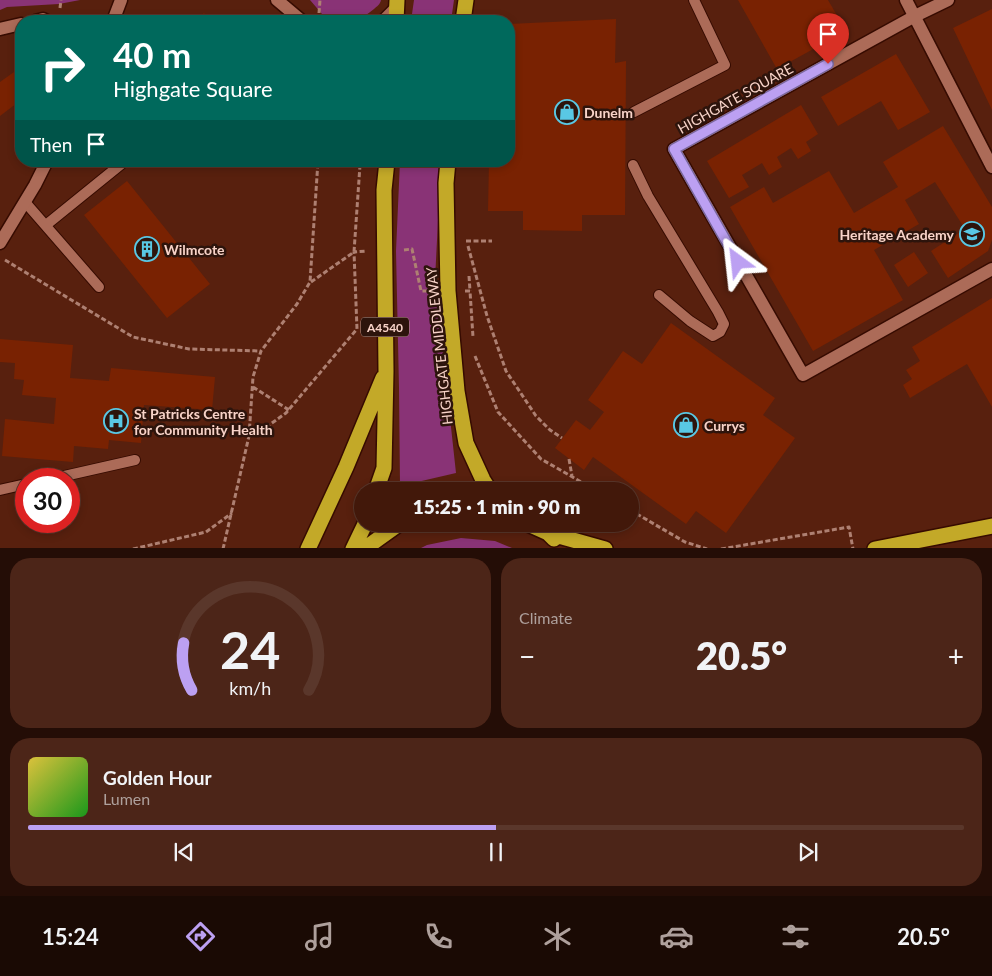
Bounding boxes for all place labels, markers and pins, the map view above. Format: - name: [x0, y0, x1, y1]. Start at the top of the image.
- pin: [807, 13, 849, 64]
- shop icon: Dunelm: [554, 99, 580, 125]
- place label: Dunelm: [584, 104, 633, 121]
- school or university icon: Heritage Academy: [959, 221, 985, 247]
- place label: Heritage Academy: [839, 226, 955, 243]
- building icon: Wilmcote: [134, 236, 160, 262]
- place label: Wilmcote: [164, 241, 225, 258]
- place label: St Patricks Centre for Community Health: [134, 405, 273, 438]
- hospital icon: St Patricks Centre for Community Health: [103, 408, 129, 434]
- shop icon: Currys: [673, 412, 699, 438]
- place label: Currys: [704, 417, 745, 434]

